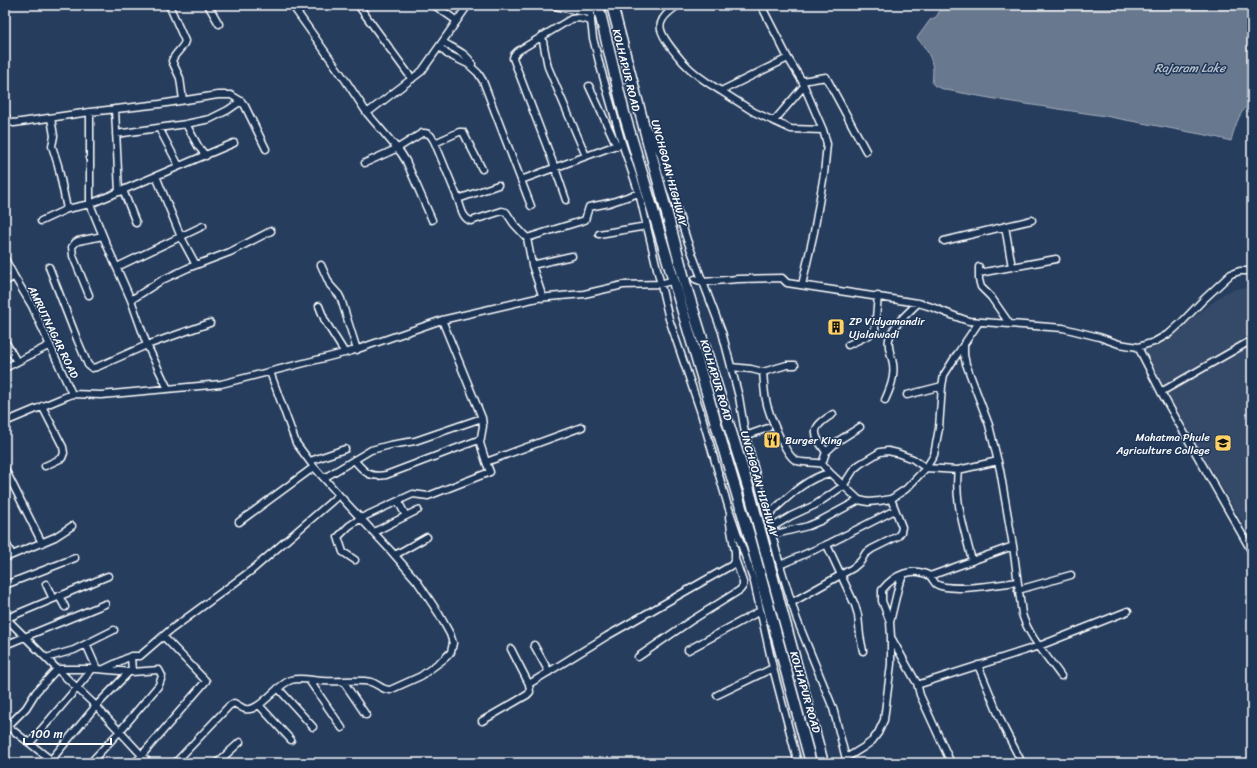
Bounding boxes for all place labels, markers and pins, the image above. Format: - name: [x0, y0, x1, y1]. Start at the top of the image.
- place label: ZP Vidyamandir Ujalaiwadi: [849, 312, 925, 344]
- building icon: ZP Vidyamandir Ujalaiwadi: [826, 317, 846, 337]
- place label: Mahatma Phule Agriculture College: [1115, 428, 1210, 460]
- restaurant icon: Burger King: [762, 430, 782, 450]
- place label: Burger King: [785, 431, 843, 450]
- school or university icon: Mahatma Phule Agriculture College: [1213, 433, 1233, 453]

